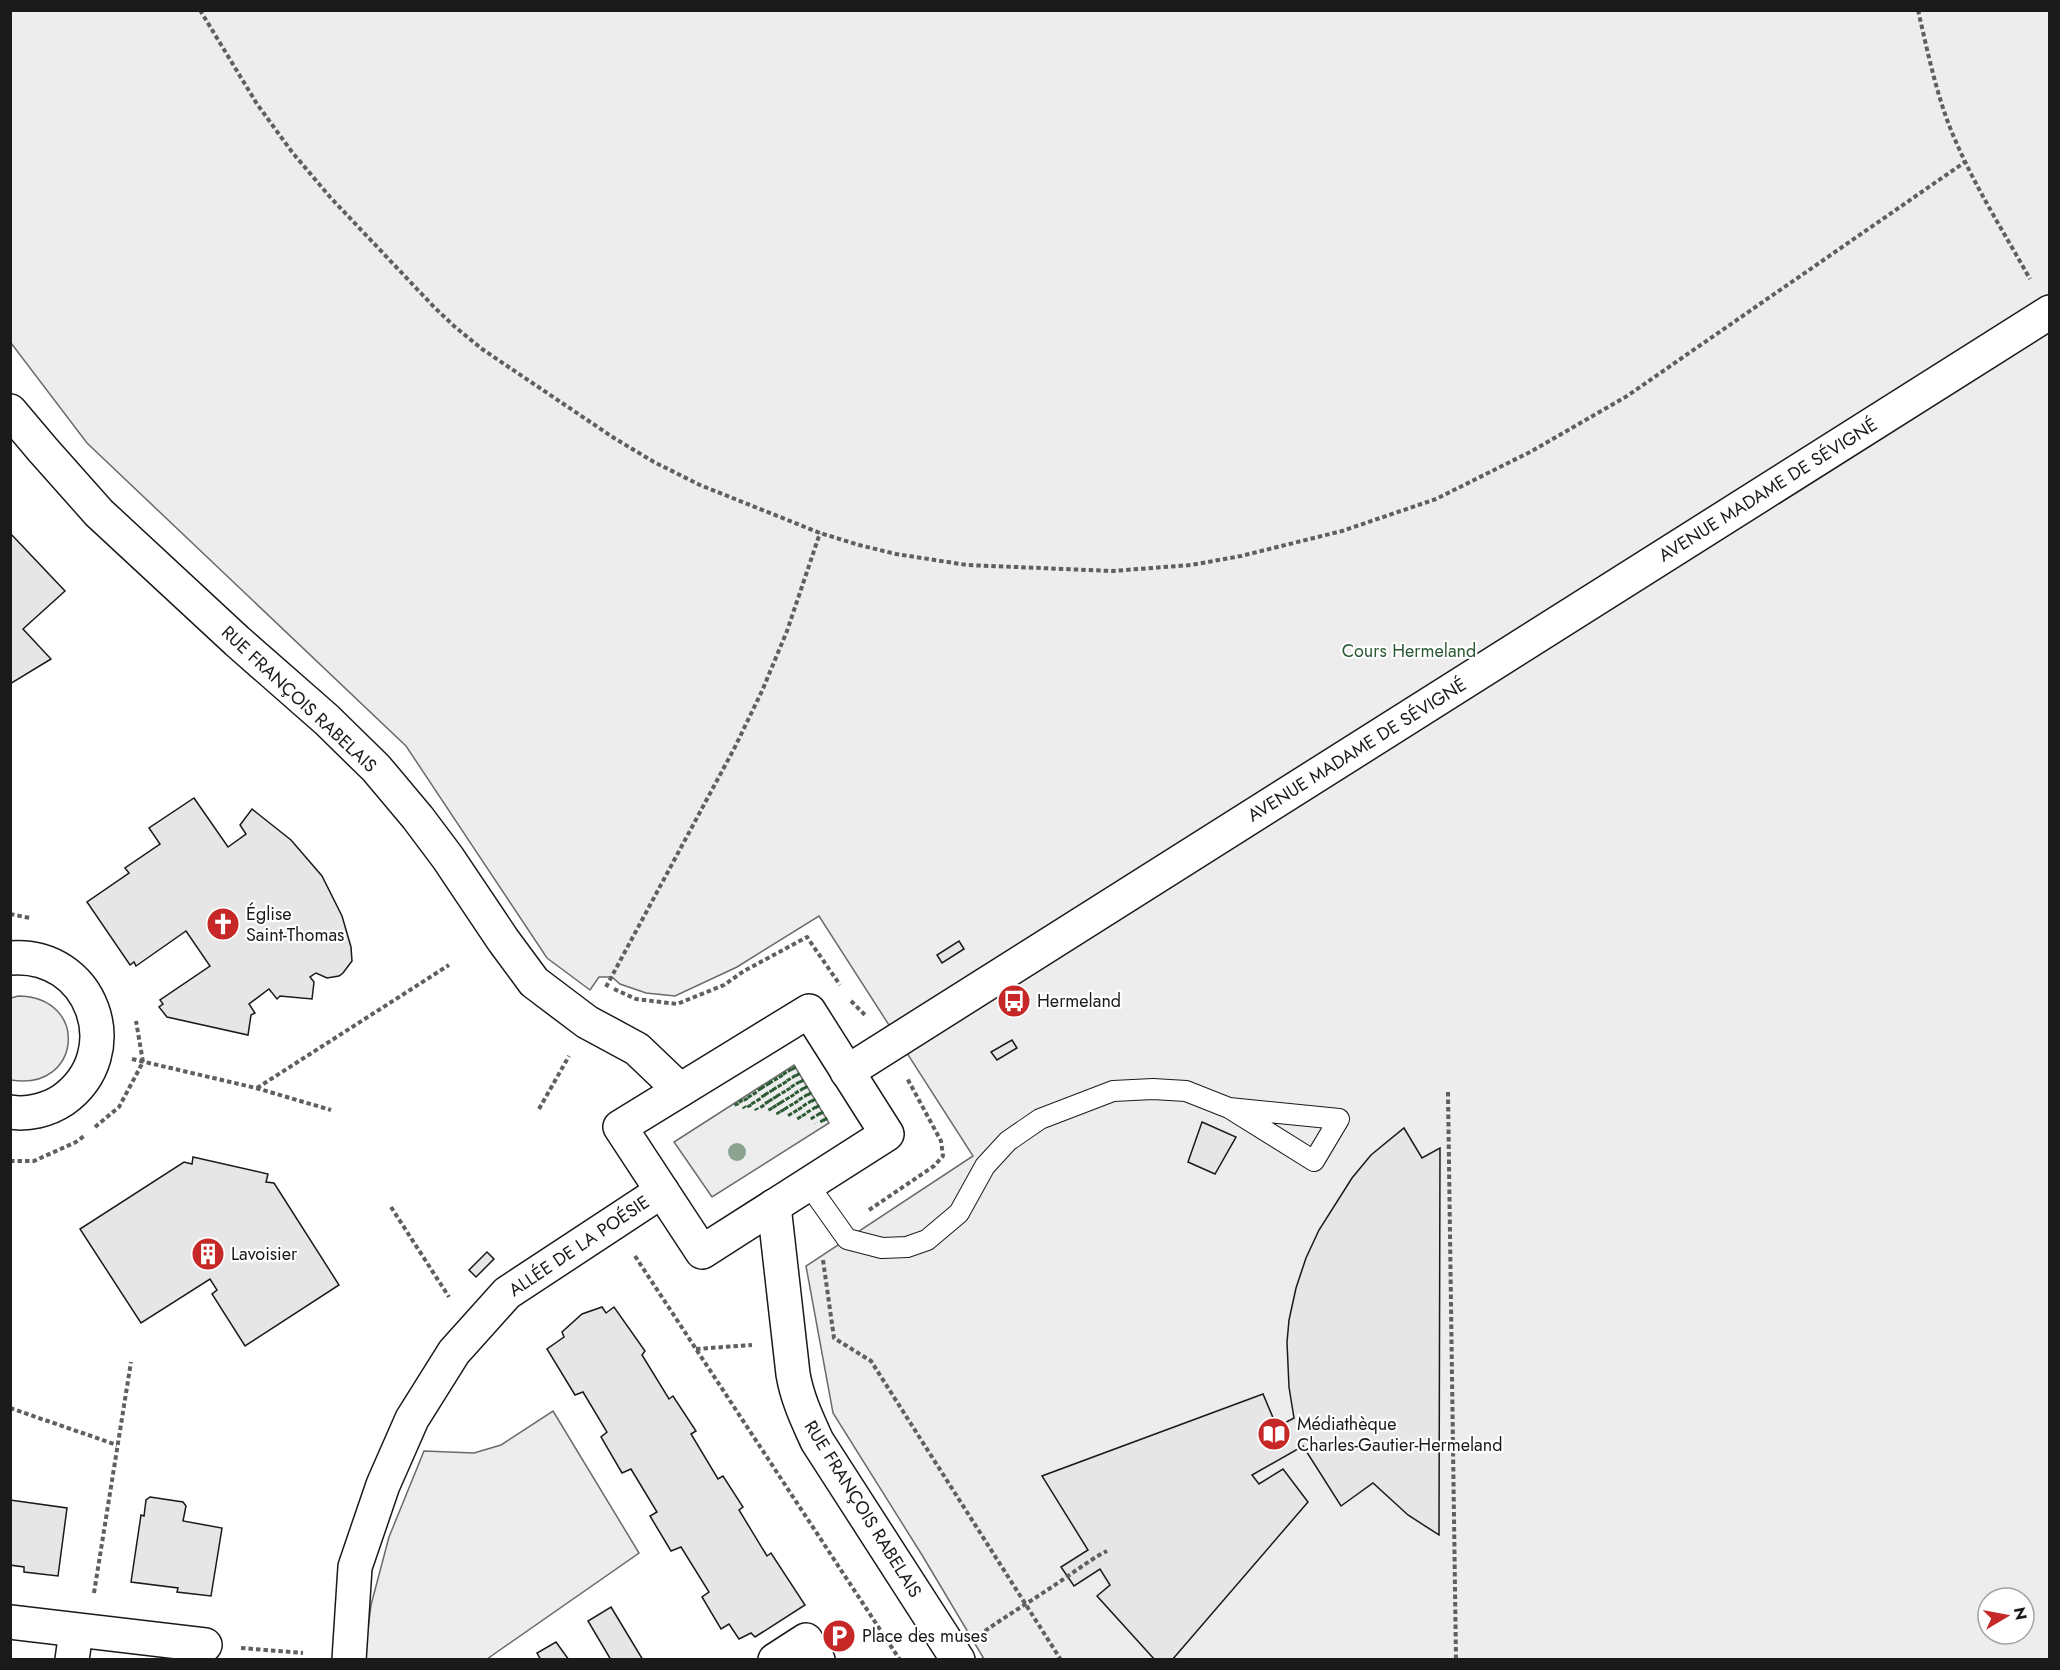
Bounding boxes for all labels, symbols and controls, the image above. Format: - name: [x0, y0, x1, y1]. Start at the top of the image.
- street label: AVENUE MADAME DE SÉVIGNÉ: [1654, 412, 1882, 568]
- street label: RUE FRANÇOIS RABELAIS: [215, 620, 383, 778]
- park label: Cours Hermeland: [1342, 638, 1476, 664]
- street label: AVENUE MADAME DE SÉVIGNÉ: [1243, 672, 1471, 828]
- place label: Église Saint-Thomas: [246, 901, 344, 948]
- church icon: Église Saint-Thomas: [205, 906, 241, 942]
- bus stop icon: Hermeland: [996, 983, 1032, 1019]
- place label: Hermeland: [1037, 988, 1121, 1014]
- street label: ALLÉE DE LA POÉSIE: [503, 1189, 655, 1303]
- building icon: Lavoisier: [190, 1236, 226, 1272]
- place label: Lavoisier: [231, 1241, 298, 1267]
- place label: Médiathèque Charles-Gautier-Hermeland: [1297, 1411, 1502, 1458]
- street label: RUE FRANÇOIS RABELAIS: [798, 1415, 928, 1603]
- library icon: Médiathèque Charles-Gautier-Hermeland: [1256, 1416, 1292, 1452]
- north arrow: [1976, 1586, 2036, 1646]
- text: N: [2008, 1605, 2033, 1622]
- parking icon: Place des muses: [821, 1618, 857, 1654]
- place label: Place des muses: [862, 1623, 987, 1649]

